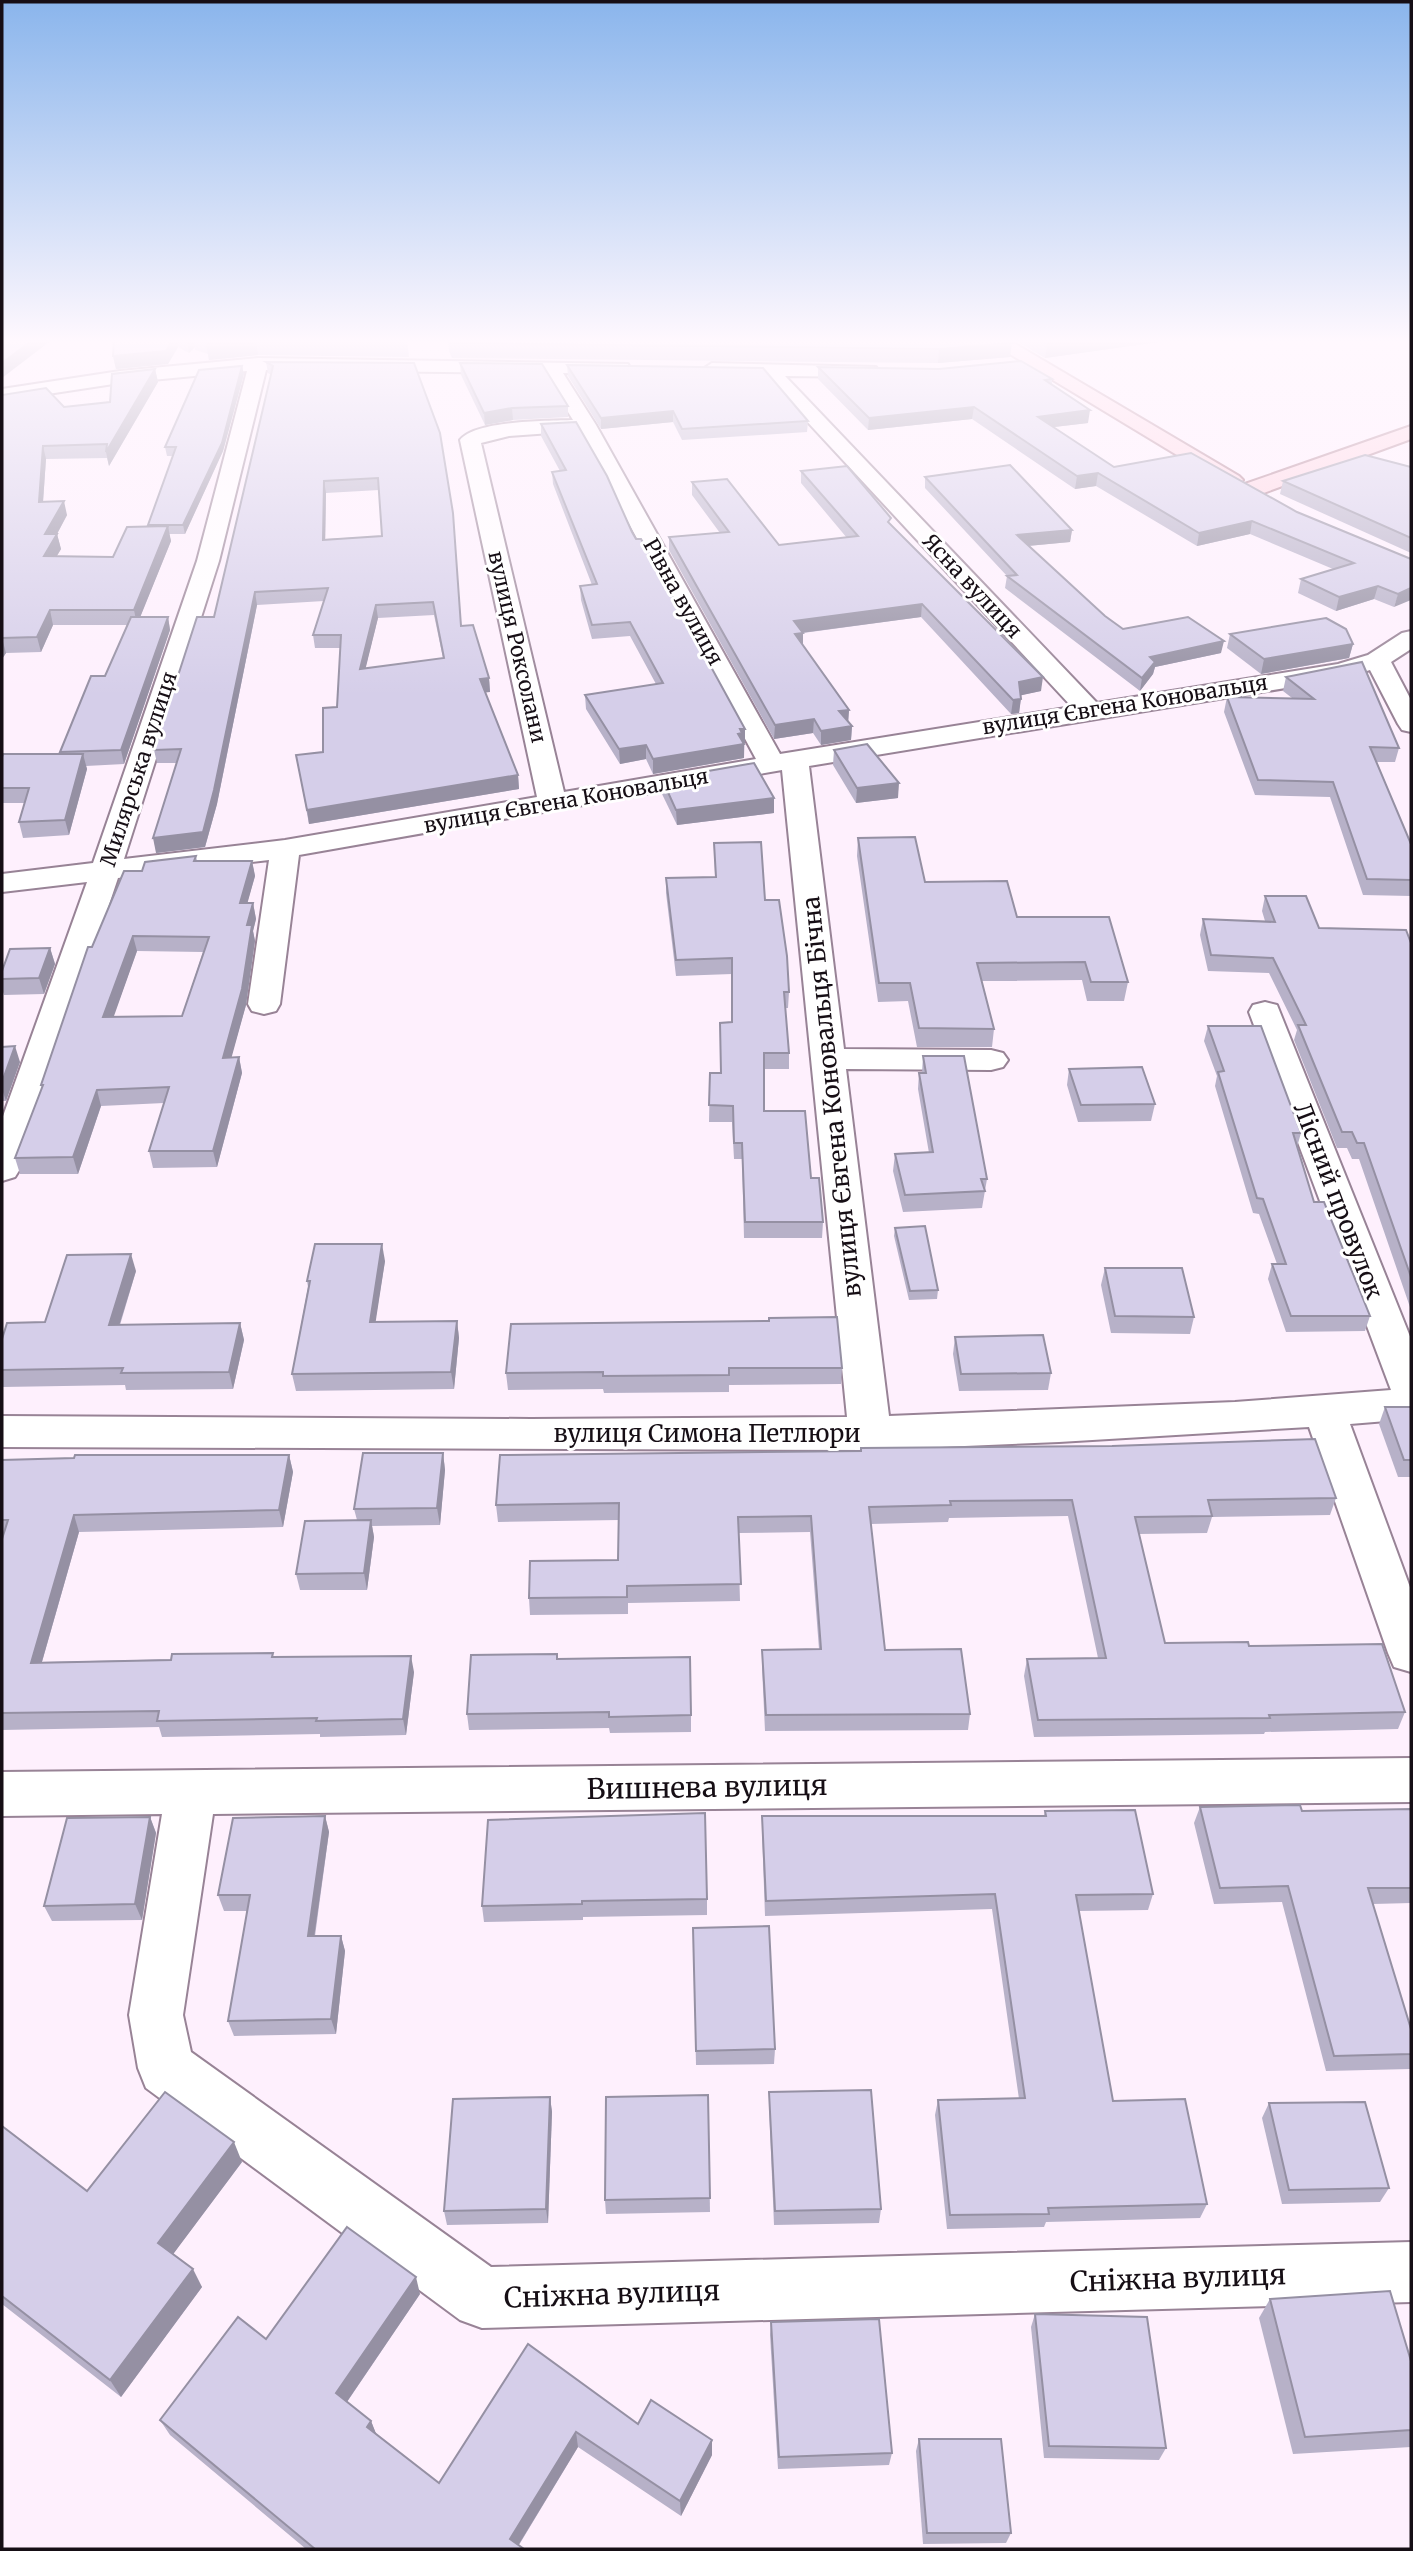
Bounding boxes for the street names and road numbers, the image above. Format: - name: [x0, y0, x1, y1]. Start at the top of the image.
- street label: Ясна вулиця: [917, 528, 1028, 644]
- street label: Рівна вулиця: [637, 534, 729, 670]
- street label: вулиця Роксолани: [482, 548, 553, 745]
- street label: Милярська вулиця: [94, 668, 183, 870]
- street label: вулиця Євгена Коновальця: [980, 669, 1270, 740]
- street label: вулиця Євгена Коновальця: [422, 762, 710, 839]
- street label: вулиця Євгена Коновальця Бічна: [795, 895, 868, 1299]
- street label: Лісний провулок: [1287, 1098, 1390, 1303]
- street label: вулиця Симона Петлюри: [554, 1418, 861, 1449]
- street label: Вишнева вулиця: [586, 1767, 828, 1807]
- street label: Сніжна вулиця: [1069, 2256, 1287, 2300]
- street label: Сніжна вулиця: [503, 2272, 721, 2316]

